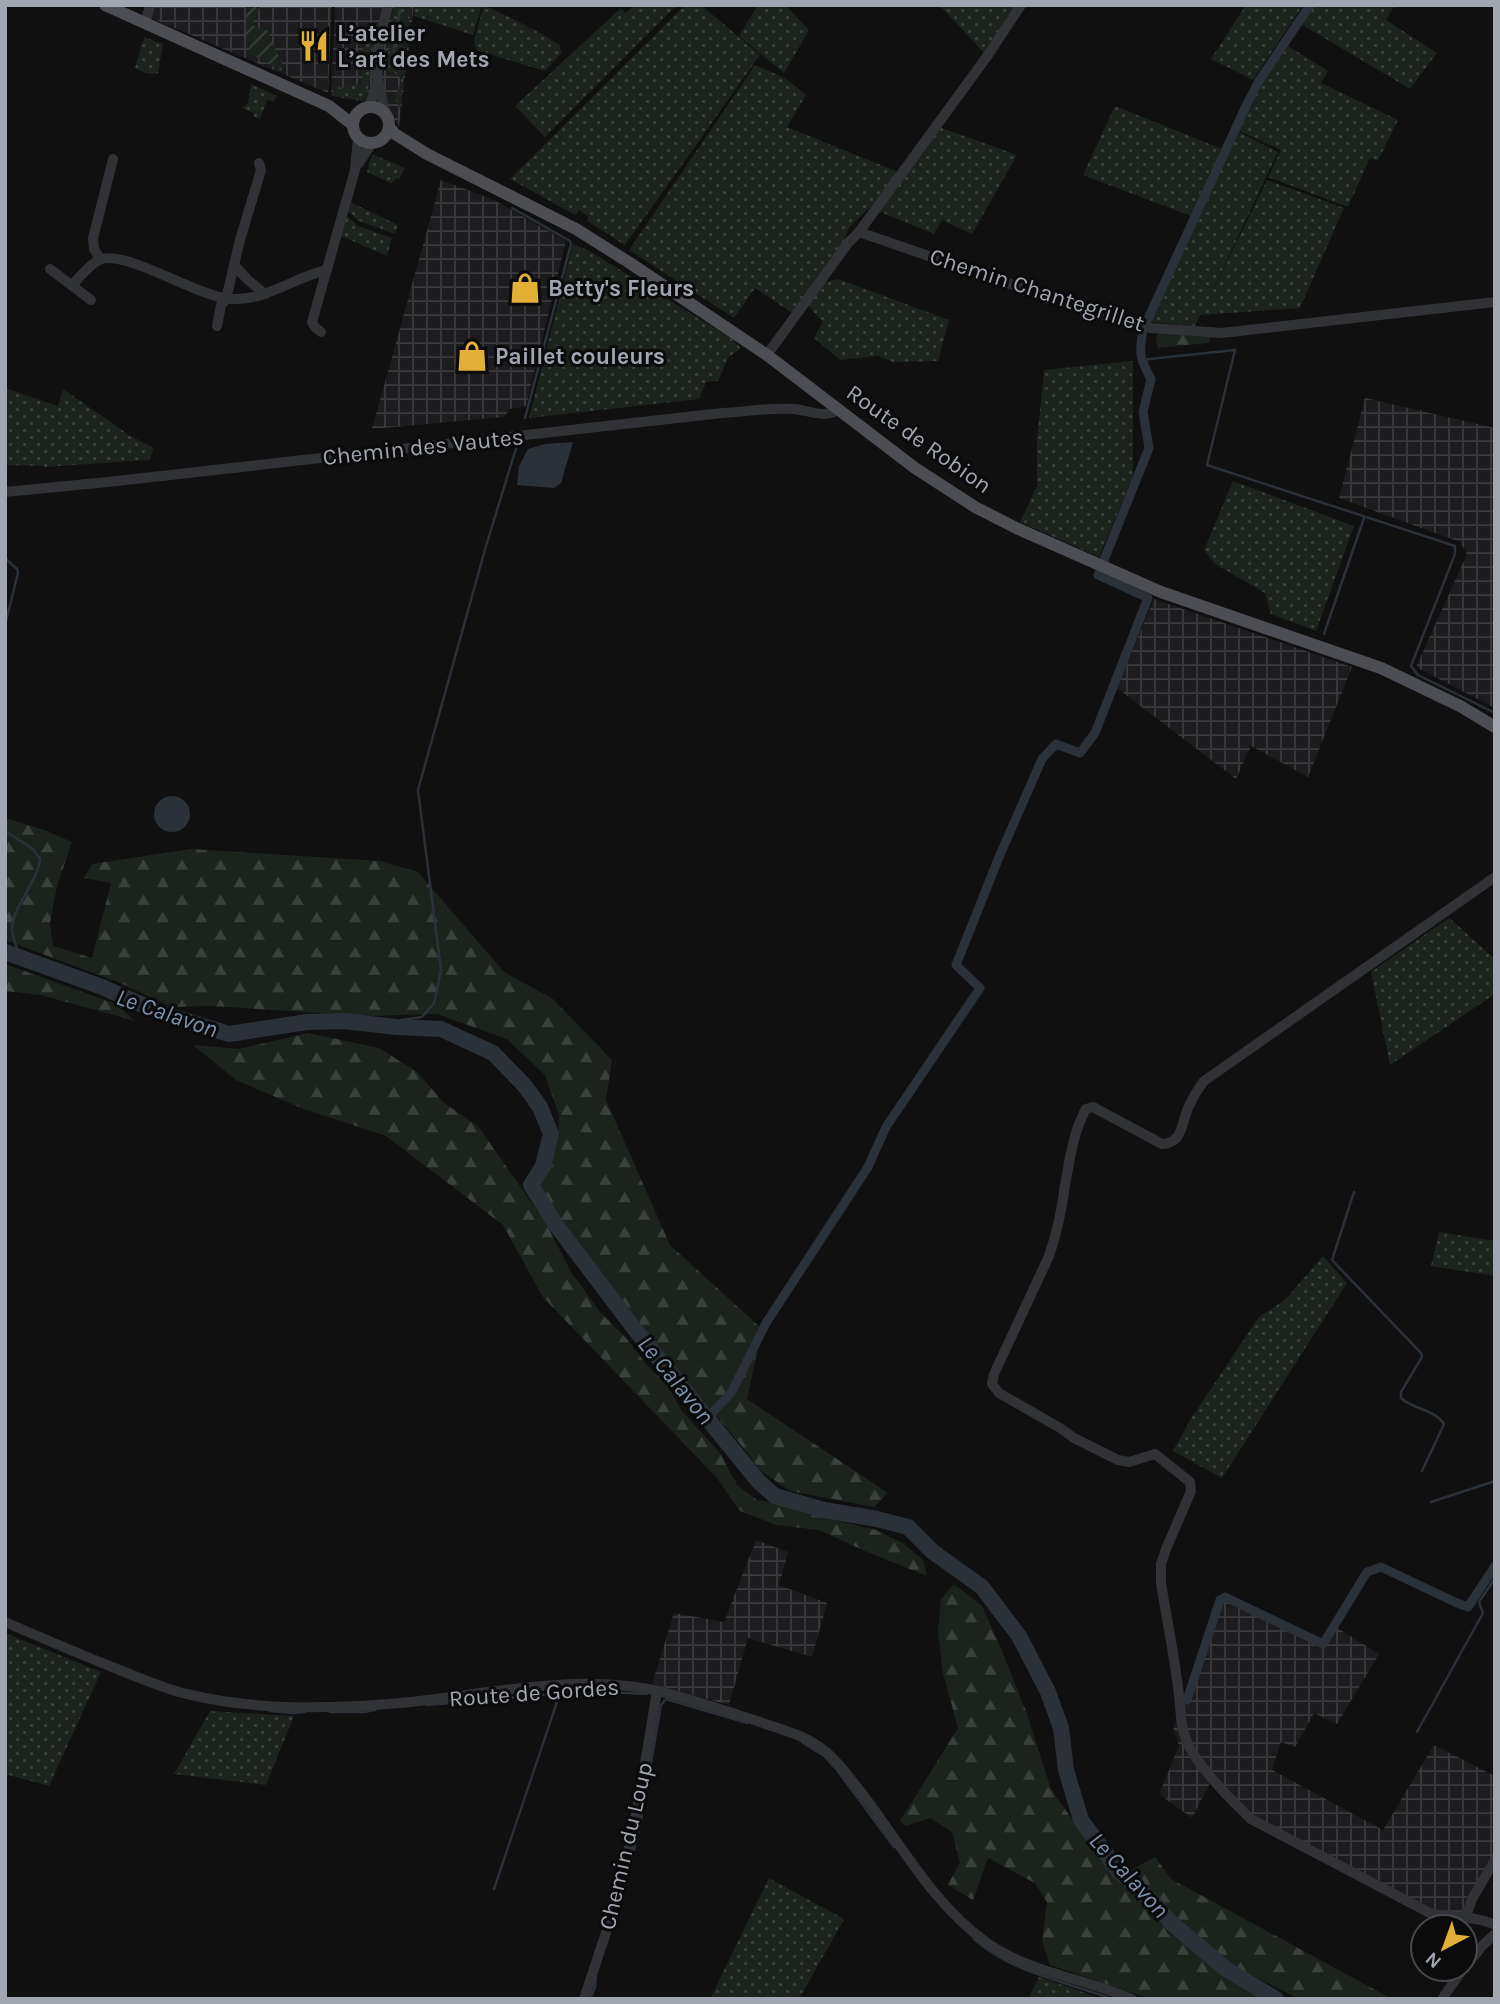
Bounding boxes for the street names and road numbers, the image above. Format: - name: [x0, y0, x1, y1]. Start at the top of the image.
- street label: Chemin Chantegrillet: [926, 243, 1148, 338]
- street label: Route de Robion: [841, 379, 997, 499]
- street label: Chemin des Vautes: [321, 423, 525, 471]
- street label: Route de Gordes: [448, 1674, 620, 1712]
- street label: Chemin du Loup: [594, 1760, 658, 1932]

